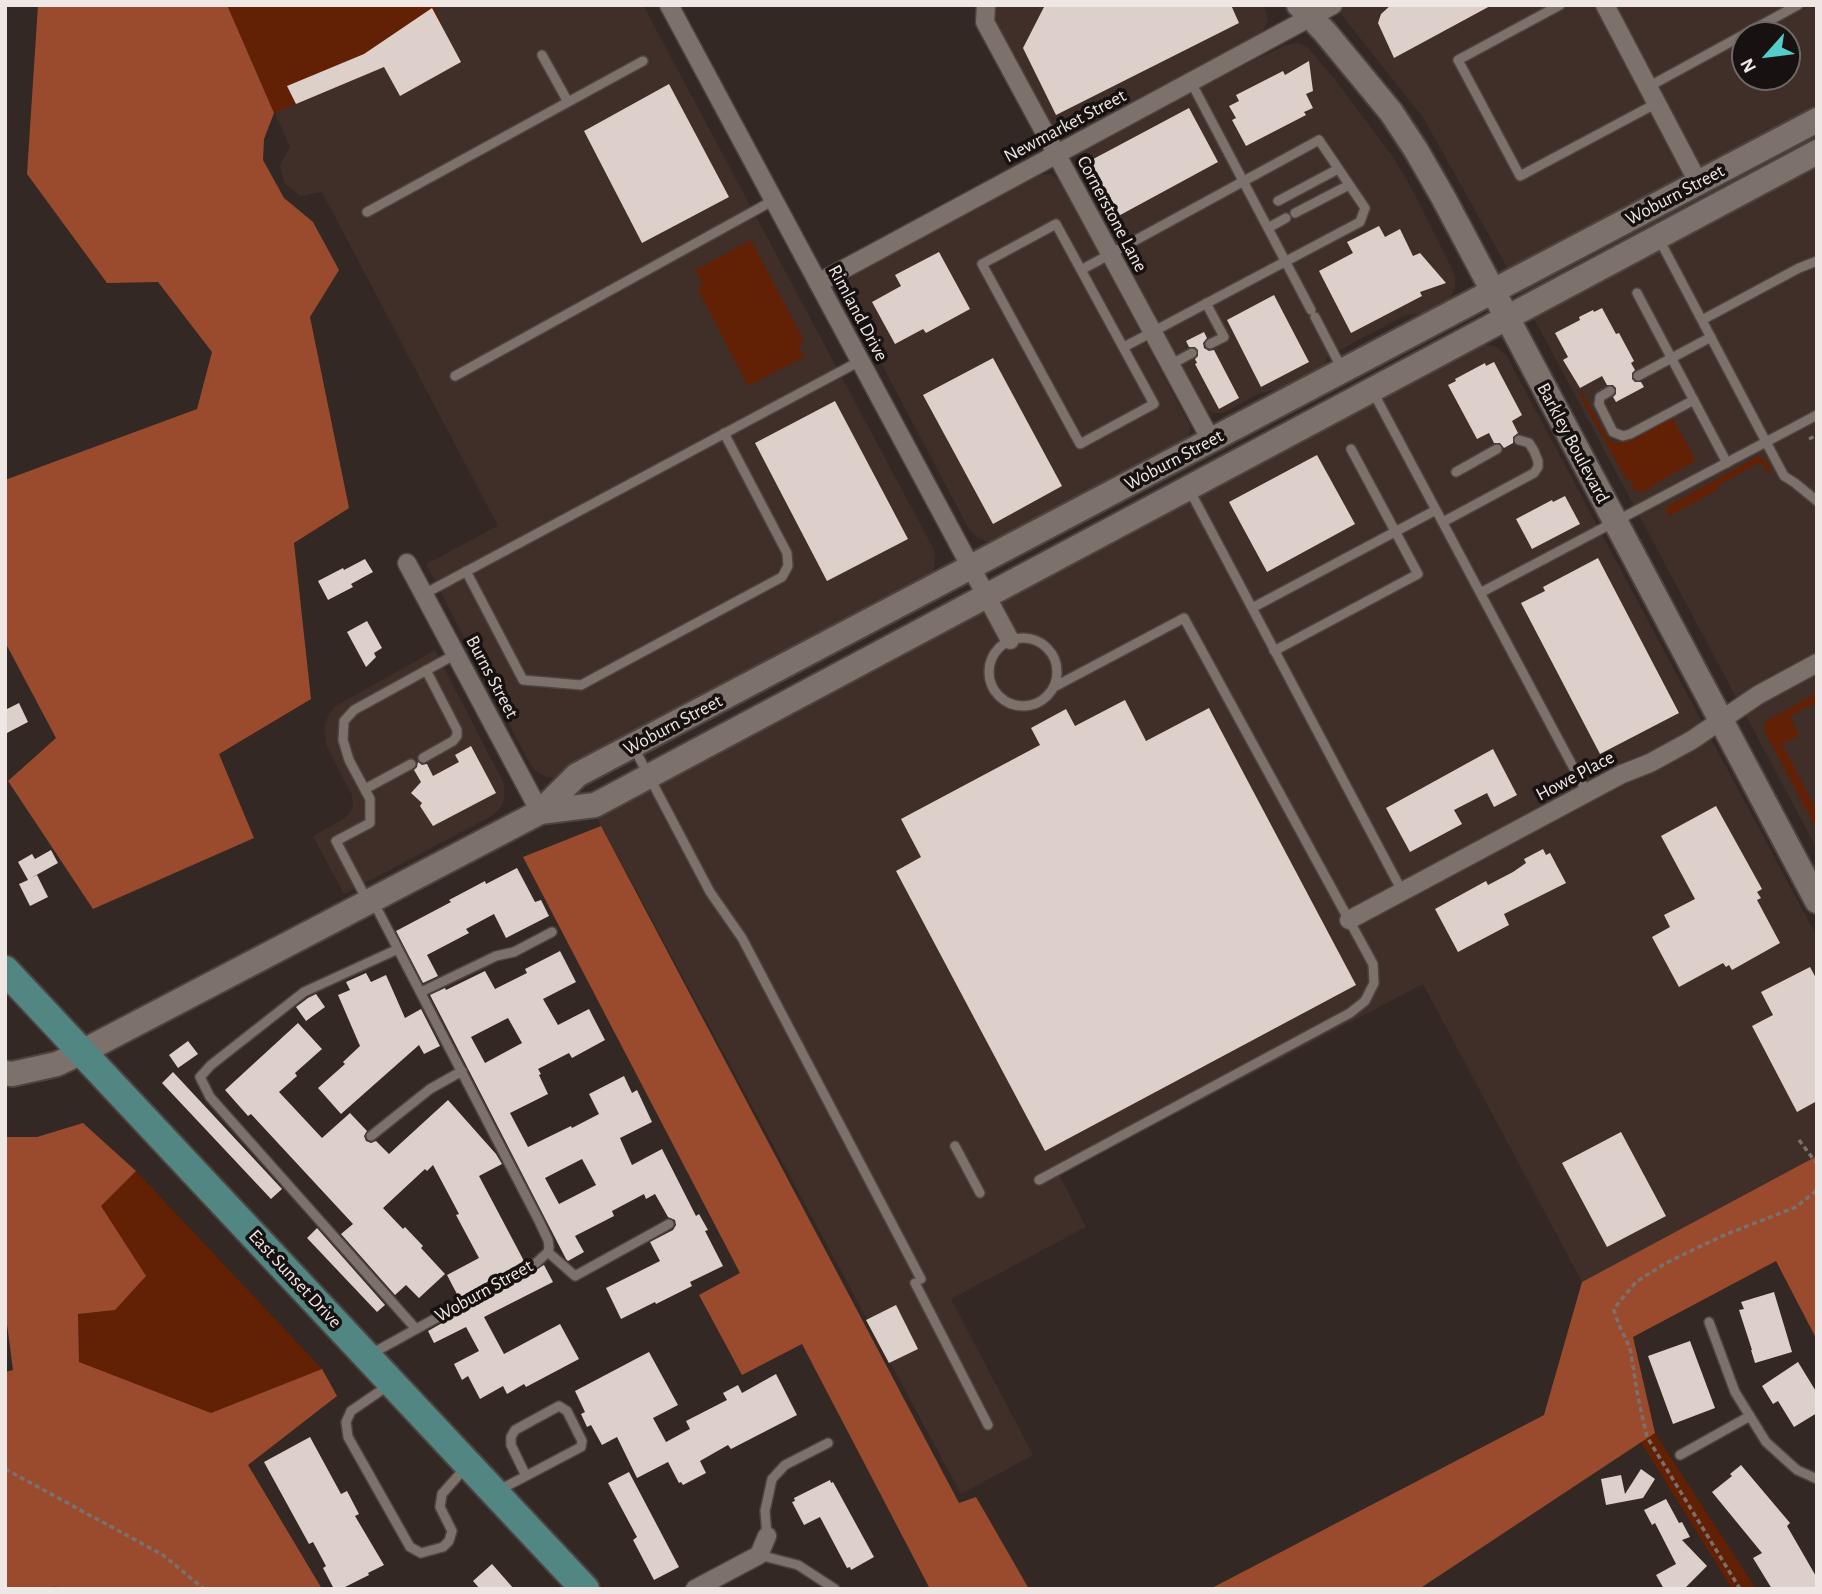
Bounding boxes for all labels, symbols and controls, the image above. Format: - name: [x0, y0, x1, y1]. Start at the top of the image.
- north arrow: [1731, 21, 1801, 91]
- text: N: [1737, 55, 1760, 75]
- street label: Newmarket Street: [1000, 84, 1130, 168]
- street label: Cornerstone Lane: [1072, 152, 1152, 276]
- street label: Woburn Street: [1622, 159, 1728, 231]
- street label: Rimland Drive: [823, 261, 893, 365]
- street label: Barkley Boulevard: [1532, 379, 1614, 507]
- street label: Woburn Street: [1121, 424, 1227, 496]
- street label: Burns Street: [461, 632, 523, 722]
- street label: Woburn Street: [620, 689, 726, 761]
- street label: Howe Place: [1532, 746, 1618, 806]
- street label: East Sunset Drive: [244, 1225, 346, 1333]
- street label: Woburn Street: [431, 1255, 537, 1327]

